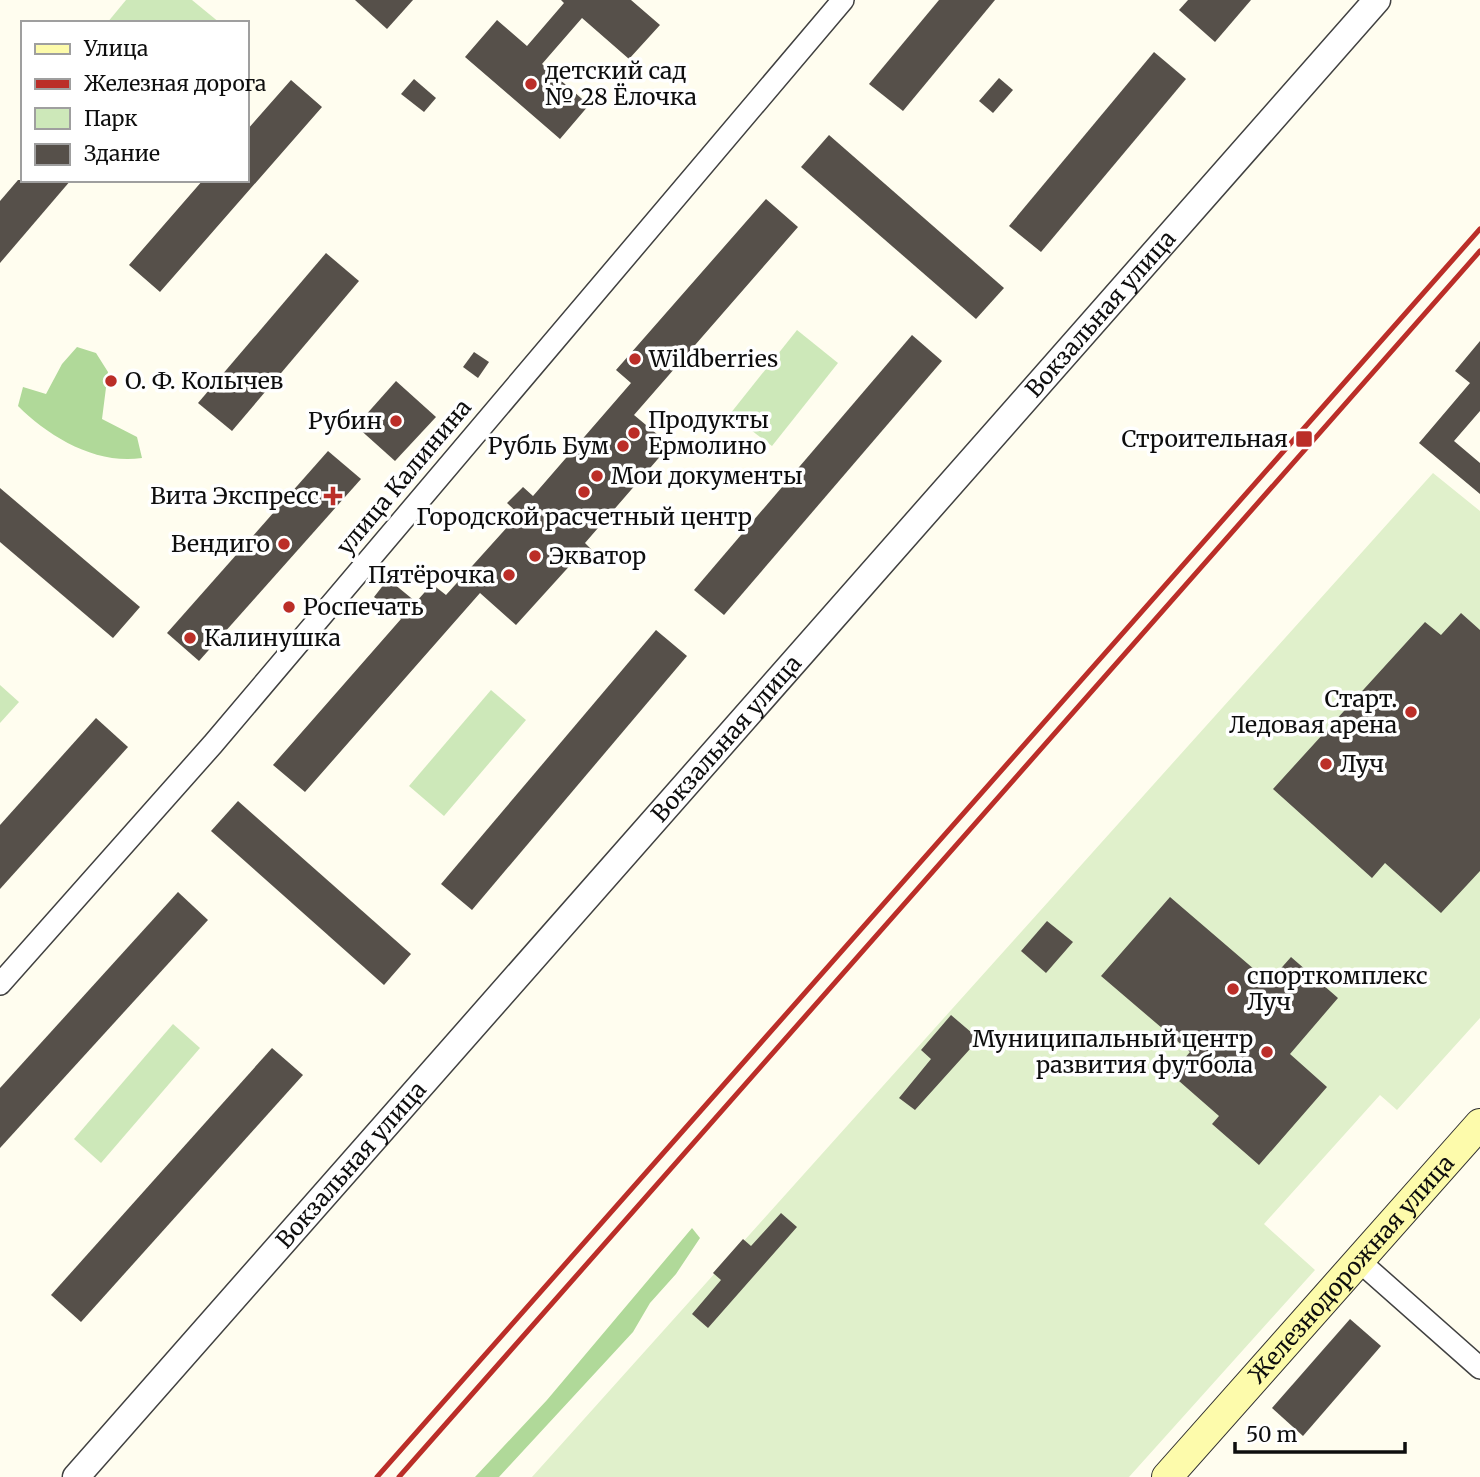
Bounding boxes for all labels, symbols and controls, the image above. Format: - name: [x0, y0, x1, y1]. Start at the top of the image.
- legend: [21, 21, 248, 182]
- text: Улица: [83, 35, 148, 62]
- place label: детский сад № 28 Ёлочка: [544, 56, 697, 111]
- text: Железная дорога: [84, 70, 266, 97]
- marker: детский сад № 28 Ёлочка: [523, 76, 539, 92]
- text: Парк: [84, 105, 138, 132]
- text: Здание: [84, 140, 160, 167]
- street label: Вокзальная улица: [1019, 224, 1181, 403]
- place label: Wildberries: [648, 344, 778, 373]
- marker: Wildberries: [627, 351, 643, 367]
- place label: О. Ф. Колычев: [125, 366, 283, 395]
- marker: О. Ф. Колычев: [103, 373, 119, 389]
- street label: улица Калинина: [330, 393, 477, 560]
- place label: Продукты Ермолино: [648, 405, 769, 460]
- place label: Рубин: [308, 406, 382, 435]
- marker: Рубин: [388, 413, 404, 429]
- place label: Строительная: [1121, 424, 1288, 453]
- marker: Продукты Ермолино: [626, 425, 642, 441]
- marker: Строительная: [1294, 429, 1314, 449]
- place label: Рубль Бум: [488, 431, 609, 460]
- marker: Рубль Бум: [615, 438, 631, 454]
- place label: Мои документы: [611, 461, 803, 490]
- marker: Мои документы: [589, 468, 605, 484]
- place label: Вита Экспресс: [150, 481, 319, 510]
- marker: Городской расчетный центр: [576, 484, 592, 500]
- marker: Вита Экспресс: [325, 488, 341, 504]
- place label: Городской расчетный центр: [416, 502, 752, 531]
- place label: Вендиго: [171, 529, 270, 558]
- marker: Вендиго: [276, 536, 292, 552]
- place label: Экватор: [549, 541, 646, 570]
- marker: Экватор: [527, 548, 543, 564]
- place label: Пятёрочка: [368, 560, 495, 589]
- marker: Пятёрочка: [501, 567, 517, 583]
- place label: Роспечать: [303, 592, 424, 621]
- marker: Роспечать: [281, 599, 297, 615]
- place label: Калинушка: [204, 623, 341, 652]
- marker: Калинушка: [182, 630, 198, 646]
- street label: Вокзальная улица: [645, 649, 807, 828]
- place label: Старт. Ледовая арена: [1229, 684, 1397, 739]
- marker: Старт. Ледовая арена: [1403, 704, 1419, 720]
- place label: Луч: [1340, 749, 1384, 778]
- marker: Луч: [1318, 756, 1334, 772]
- place label: спорткомплекс Луч: [1247, 961, 1428, 1016]
- marker: спорткомплекс Луч: [1225, 981, 1241, 997]
- place label: Муниципальный центр развития футбола: [973, 1024, 1253, 1079]
- marker: Муниципальный центр развития футбола: [1259, 1044, 1275, 1060]
- street label: Вокзальная улица: [269, 1075, 432, 1254]
- street label: Железнодорожная улица: [1242, 1148, 1460, 1389]
- scale bar: [1235, 1410, 1405, 1454]
- text: 50 m: [1246, 1421, 1297, 1448]

